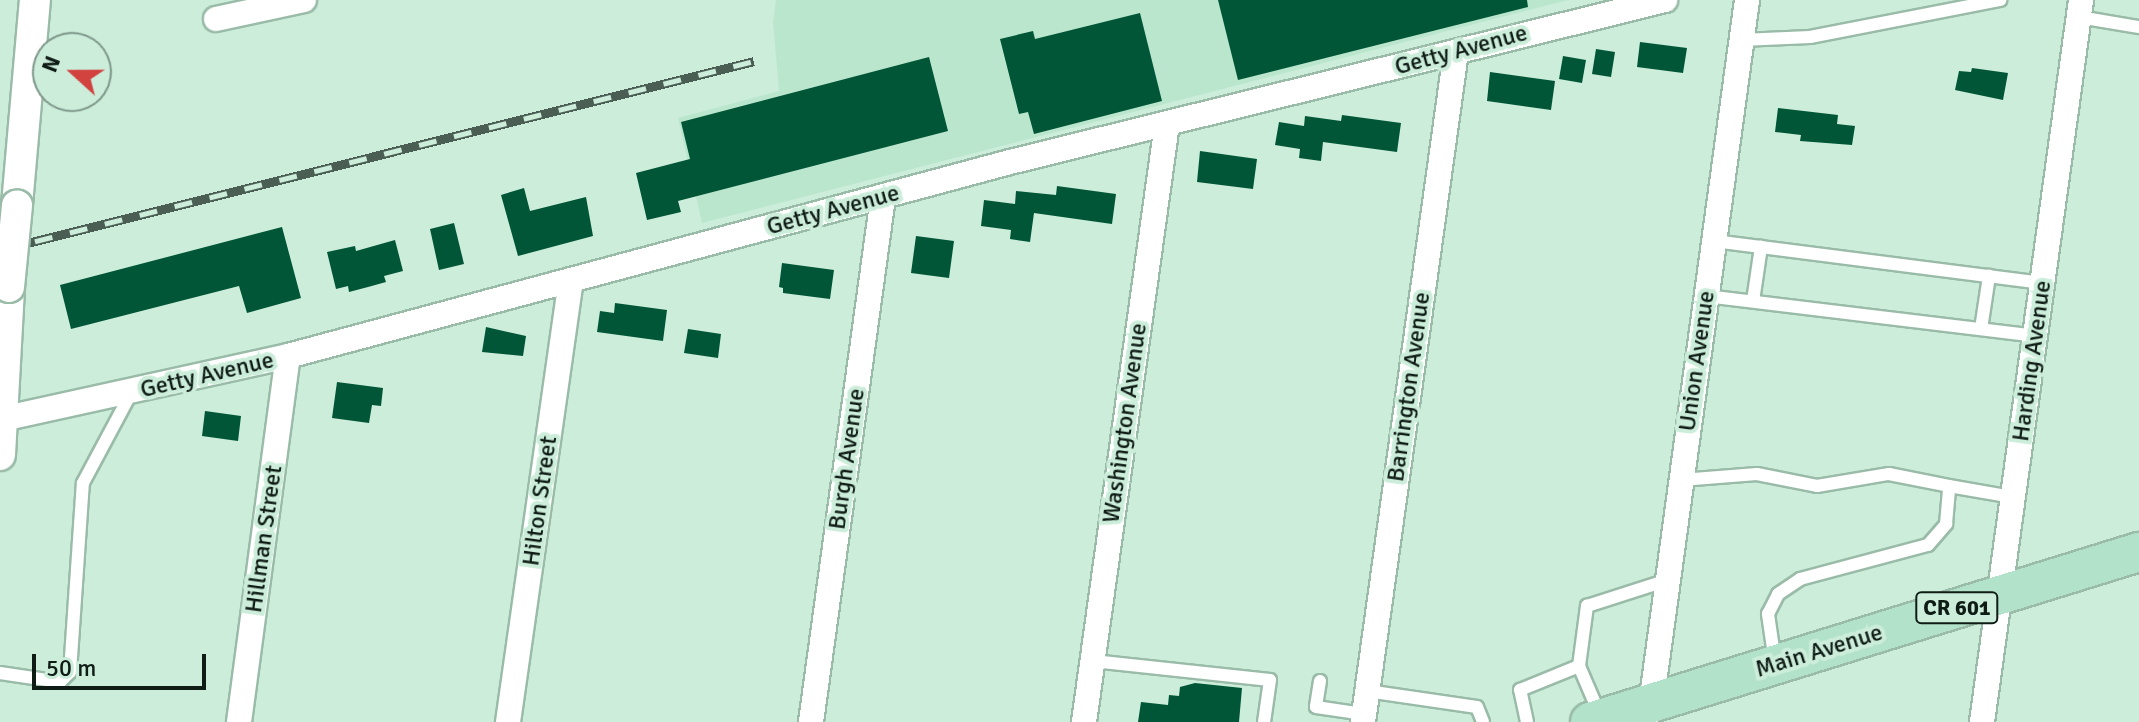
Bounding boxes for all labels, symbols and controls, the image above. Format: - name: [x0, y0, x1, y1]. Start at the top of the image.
- street label: Getty Avenue: [1392, 19, 1530, 81]
- north arrow: [32, 32, 112, 112]
- text: N: [36, 52, 66, 76]
- street label: Getty Avenue: [764, 179, 902, 241]
- street label: Harding Avenue: [2006, 279, 2058, 443]
- street label: Union Avenue: [1673, 289, 1721, 433]
- street label: Barrington Avenue: [1381, 290, 1437, 484]
- street label: Washington Avenue: [1097, 321, 1153, 525]
- street label: Getty Avenue: [138, 346, 276, 404]
- street label: Burgh Avenue: [823, 387, 871, 531]
- street label: Hilton Street: [517, 434, 563, 568]
- street label: Hillman Street: [239, 463, 289, 615]
- road number: CR 601: [1915, 590, 1999, 626]
- street label: Main Avenue: [1752, 618, 1886, 684]
- scale bar: [36, 638, 210, 688]
- text: 50 m: [46, 653, 96, 683]

